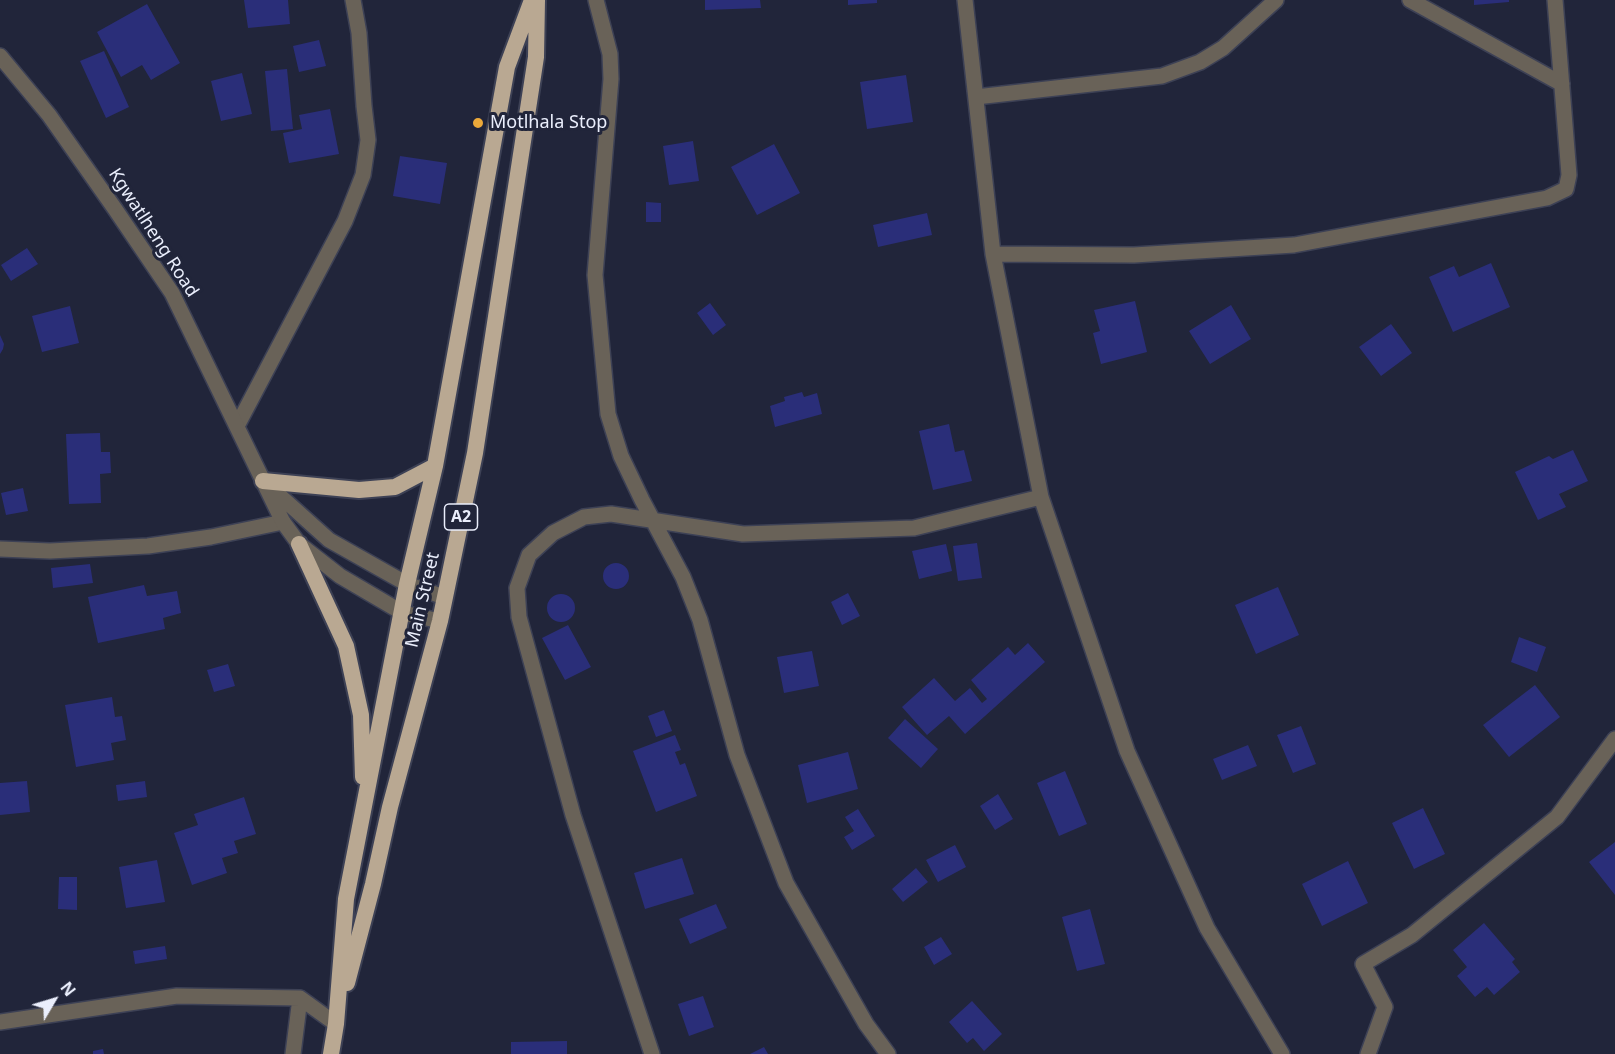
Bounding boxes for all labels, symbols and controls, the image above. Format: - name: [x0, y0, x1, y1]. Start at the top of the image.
- place label: Motlhala Stop: [490, 112, 607, 134]
- marker: Motlhala Stop: [471, 116, 485, 130]
- street label: Kgwatlheng Road: [103, 165, 203, 301]
- road number: A2: [444, 504, 478, 530]
- street label: Main Street: [402, 550, 444, 650]
- north arrow: [24, 970, 84, 1030]
- text: N: [56, 977, 81, 1001]

